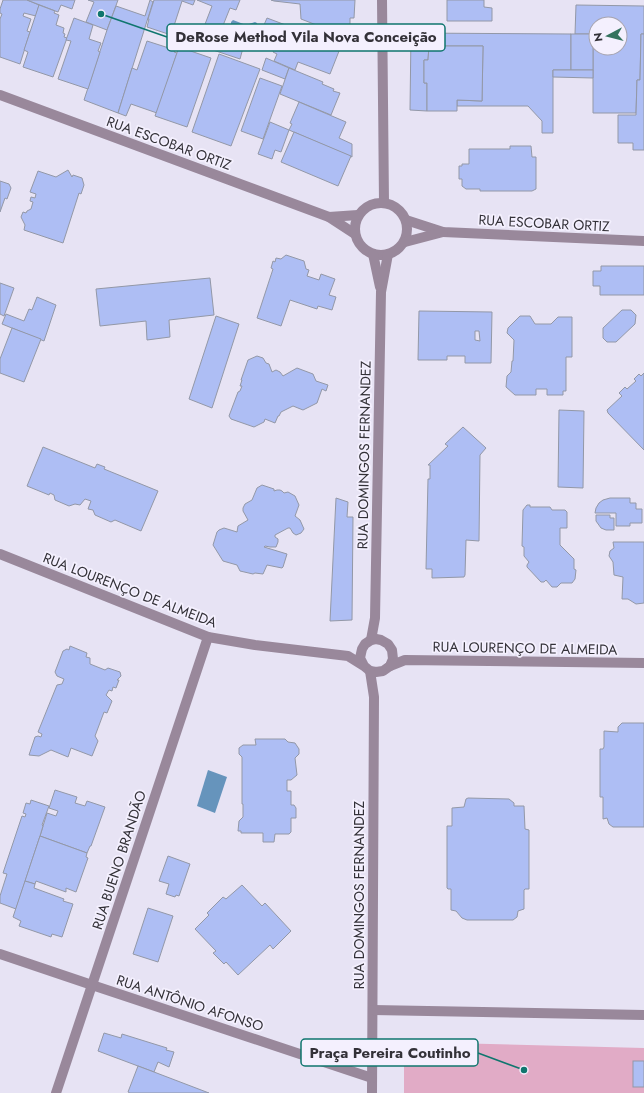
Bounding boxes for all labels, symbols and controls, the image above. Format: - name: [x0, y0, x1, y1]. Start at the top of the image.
- north arrow: [588, 16, 628, 56]
- callout: DeRose Method Vila Nova Conceição: [167, 24, 445, 51]
- text: DeRose Method Vila Nova Conceição: [175, 26, 437, 48]
- text: N: [590, 32, 607, 43]
- street label: RUA ESCOBAR ORTIZ: [104, 111, 235, 175]
- street label: RUA ESCOBAR ORTIZ: [478, 210, 611, 236]
- street label: RUA DOMINGOS FERNANDEZ: [352, 360, 376, 549]
- street label: RUA LOURENÇO DE ALMEIDA: [40, 548, 221, 633]
- street label: RUA LOURENÇO DE ALMEIDA: [432, 636, 618, 660]
- street label: RUA BUENO BRANDÃO: [87, 788, 151, 932]
- street label: RUA DOMINGOS FERNANDEZ: [349, 800, 369, 989]
- street label: RUA ANTÔNIO AFONSO: [114, 970, 266, 1036]
- callout: Praça Pereira Coutinho: [301, 1039, 478, 1066]
- text: Praça Pereira Coutinho: [309, 1042, 471, 1064]

